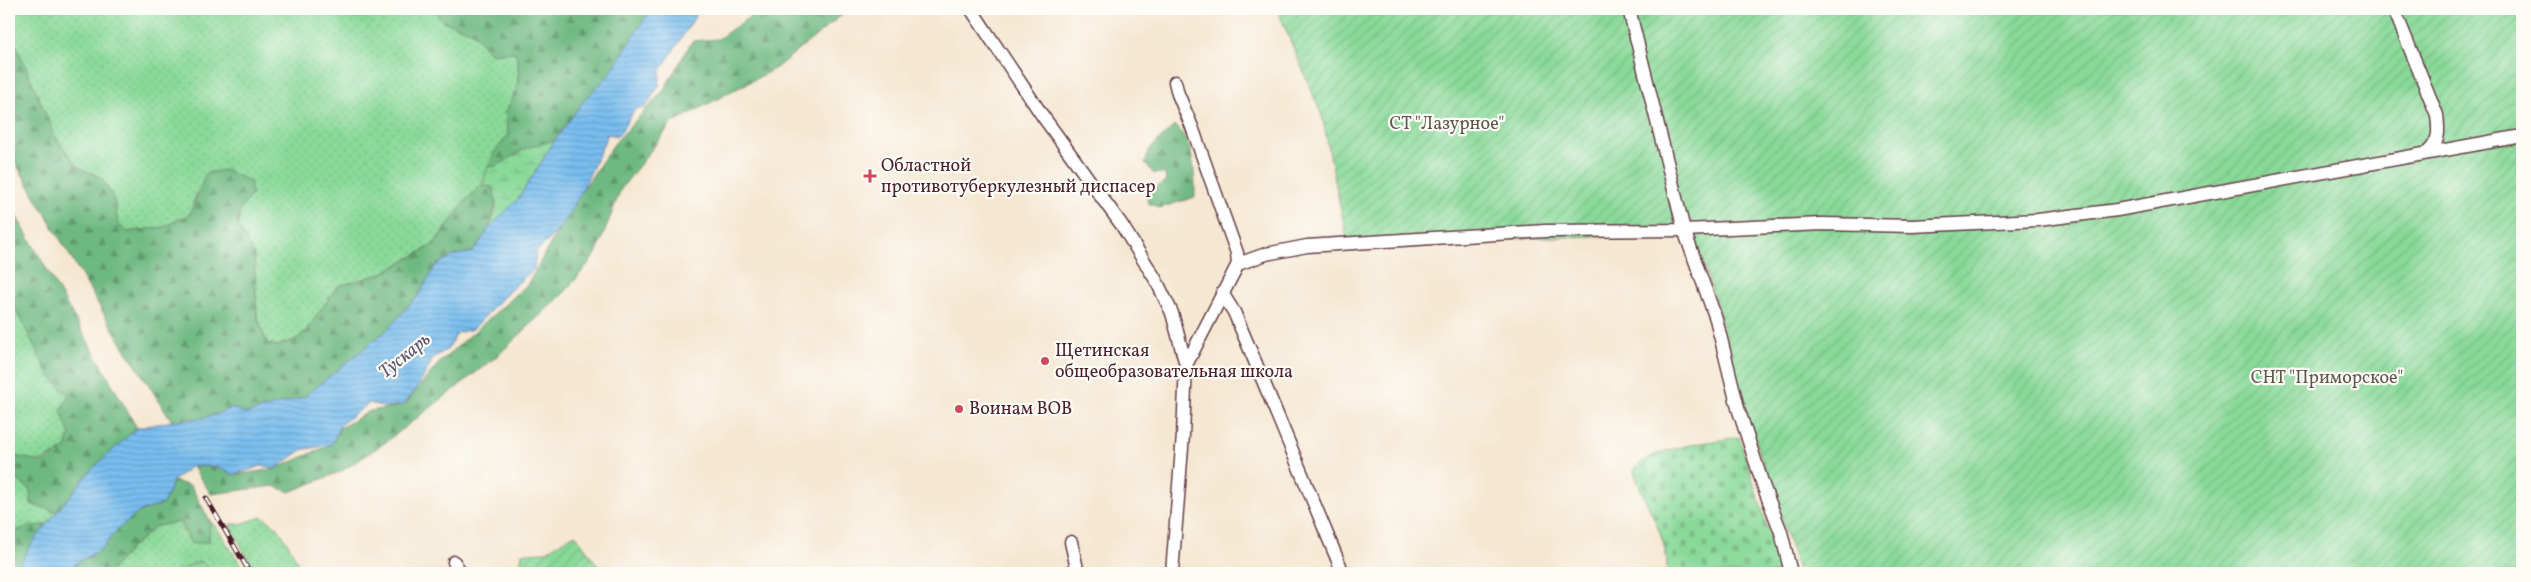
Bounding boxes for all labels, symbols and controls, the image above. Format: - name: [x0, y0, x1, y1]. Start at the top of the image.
- park label: СТ "Лазурное": [1389, 112, 1505, 137]
- place label: Областной противотуберкулезный диспасер: [881, 154, 1156, 200]
- marker: Областной противотуберкулезный диспасер: [863, 169, 877, 183]
- water label: Тускарь: [374, 327, 437, 385]
- place label: Щетинская общеобразовательная школа: [1055, 339, 1293, 385]
- marker: Щетинская общеобразовательная школа: [1039, 355, 1051, 367]
- park label: СНТ "Приморское": [2251, 366, 2403, 391]
- place label: Воинам ВОВ: [969, 397, 1072, 422]
- marker: Воинам ВОВ: [953, 403, 965, 415]

